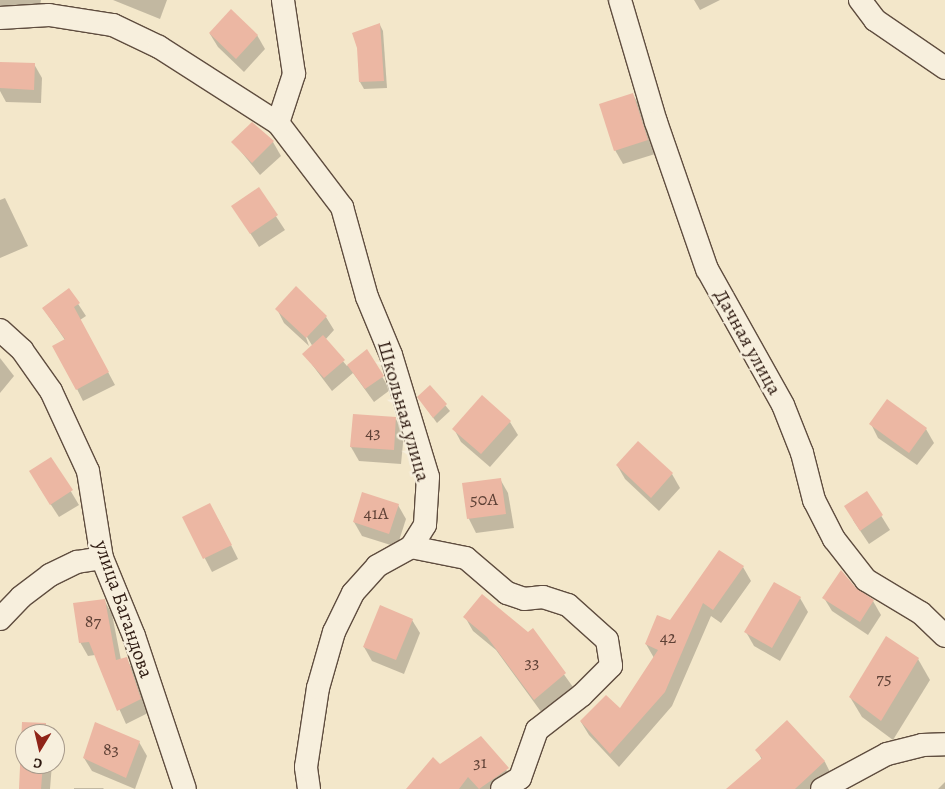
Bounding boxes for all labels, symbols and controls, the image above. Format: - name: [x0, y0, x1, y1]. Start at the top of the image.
- street label: Дачная улица: [709, 285, 787, 399]
- street label: Школьная улица: [372, 338, 436, 484]
- house number: 43: [365, 421, 381, 443]
- house number: 50А: [470, 488, 498, 510]
- house number: 41А: [364, 502, 388, 524]
- street label: улица Багандова: [89, 537, 159, 681]
- house number: 87: [85, 610, 101, 632]
- house number: 42: [660, 626, 676, 648]
- house number: 33: [525, 651, 539, 673]
- house number: 75: [876, 667, 892, 689]
- north arrow: [15, 724, 65, 774]
- house number: 83: [103, 738, 119, 760]
- house number: 31: [473, 751, 487, 773]
- text: С: [32, 753, 43, 773]

